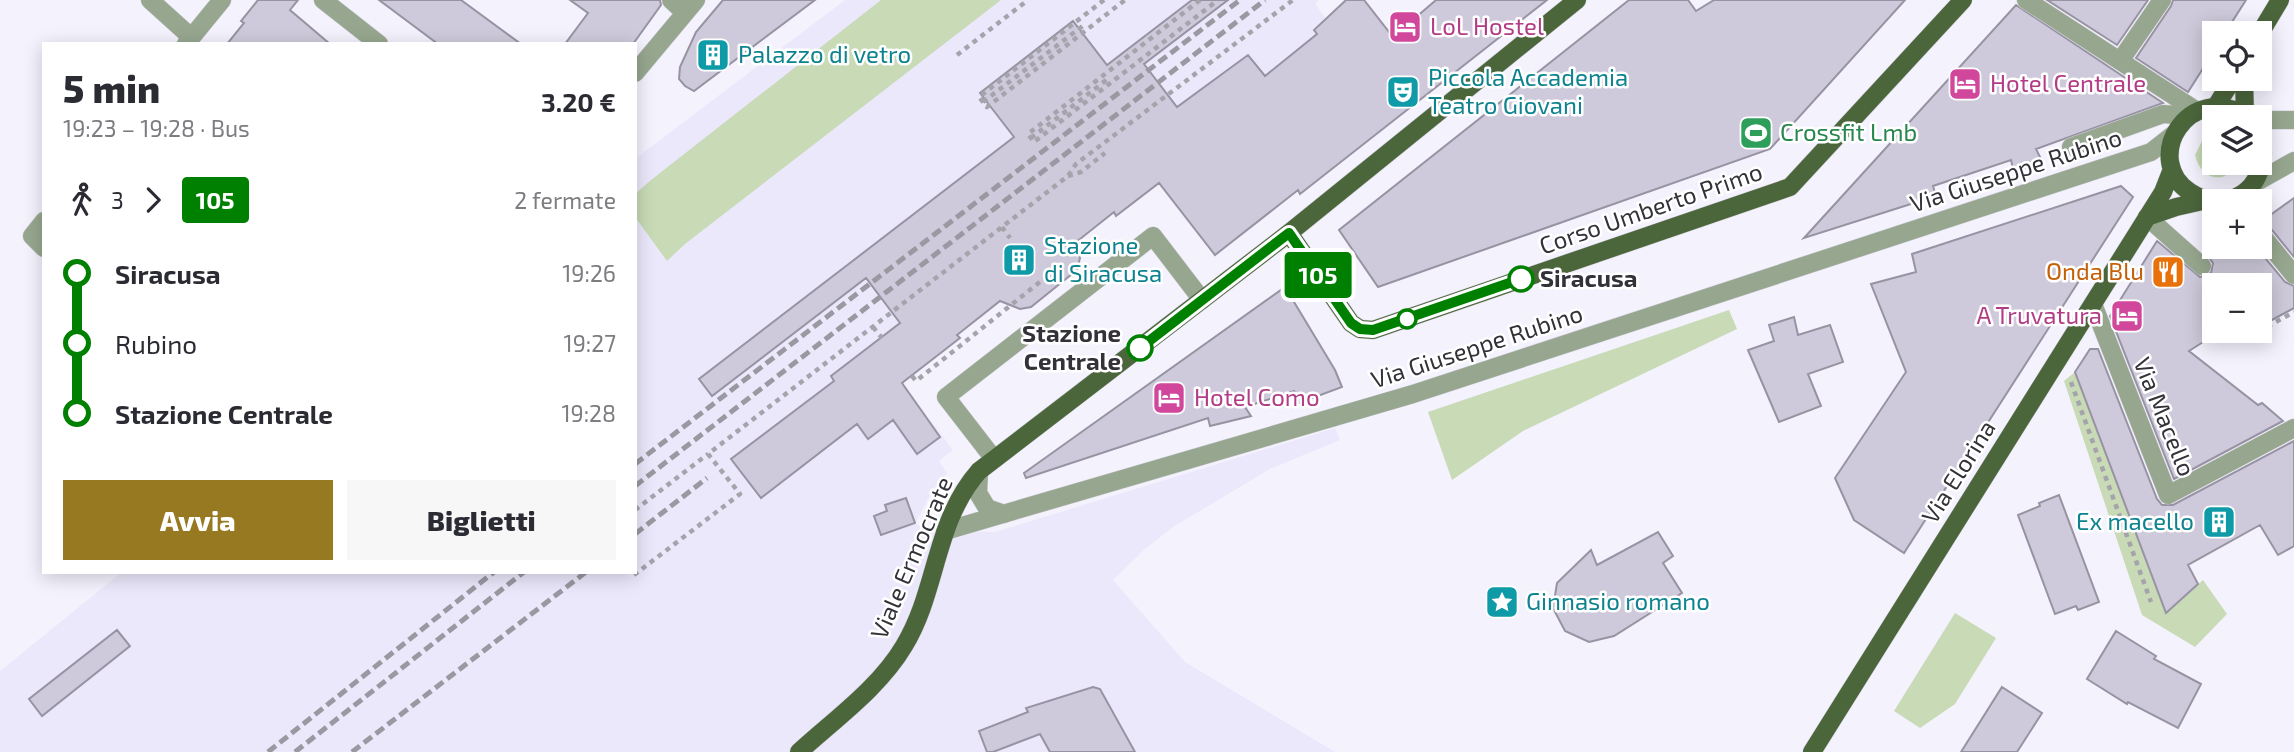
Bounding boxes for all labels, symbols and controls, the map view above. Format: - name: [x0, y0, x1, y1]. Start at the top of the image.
- hotel icon: LoL Hostel: [1386, 8, 1424, 46]
- place label: LoL Hostel: [1430, 11, 1544, 40]
- map controls: [2202, 21, 2272, 343]
- button: locate: [2202, 21, 2272, 91]
- building icon: Palazzo di vetro: [694, 36, 732, 74]
- place label: Palazzo di vetro: [738, 39, 911, 68]
- place label: Piccola Accademia Teatro Giovani: [1428, 62, 1628, 119]
- text: 5 min: [63, 65, 160, 111]
- hotel icon: Hotel Centrale: [1946, 65, 1984, 103]
- place label: Hotel Centrale: [1990, 68, 2146, 97]
- theatre icon: Piccola Accademia Teatro Giovani: [1384, 73, 1422, 111]
- text: 3.20 €: [541, 86, 616, 117]
- button: layers: [2202, 105, 2272, 175]
- text: 19:23 – 19:28 · Bus: [63, 114, 250, 142]
- sports icon: Crossfit Lmb: [1737, 114, 1775, 152]
- place label: Crossfit Lmb: [1780, 117, 1917, 146]
- street label: Via Giuseppe Rubino: [1906, 122, 2125, 217]
- street label: Corso Umberto Primo: [1535, 156, 1766, 259]
- icon: walk: [63, 181, 101, 219]
- icon: forward: [134, 181, 172, 219]
- text: 105: [196, 185, 235, 214]
- text: 3: [111, 186, 124, 214]
- text: 2 fermate: [514, 186, 616, 214]
- button: +: [2202, 189, 2272, 259]
- place label: Stazione di Siracusa: [1044, 230, 1162, 287]
- building icon: Stazione di Siracusa: [1000, 241, 1038, 279]
- line badge: 105: [1278, 252, 1358, 298]
- restaurant icon: Onda Blu: [2149, 253, 2187, 291]
- place label: Onda Blu: [2046, 256, 2144, 285]
- text: Siracusa: [115, 258, 221, 289]
- text: 19:26: [562, 259, 616, 287]
- text: 105: [1299, 260, 1337, 289]
- place label: Siracusa: [1540, 263, 1637, 292]
- marker: Siracusa: [1508, 266, 1534, 292]
- button: −: [2202, 273, 2272, 343]
- hotel icon: A Truvatura: [2108, 297, 2146, 335]
- street label: Via Giuseppe Rubino: [1367, 298, 1586, 393]
- place label: A Truvatura: [1976, 300, 2102, 329]
- unlabelled marker: [1397, 309, 1417, 329]
- place label: Stazione Centrale: [1022, 318, 1121, 375]
- text: Rubino: [115, 328, 197, 359]
- text: 19:27: [564, 329, 616, 357]
- marker: Stazione Centrale: [1127, 335, 1153, 361]
- street label: Via Macello: [2128, 353, 2202, 480]
- hotel icon: Hotel Como: [1150, 379, 1188, 417]
- place label: Hotel Como: [1194, 382, 1320, 411]
- text: Stazione Centrale: [115, 398, 333, 429]
- text: 19:28: [561, 399, 616, 427]
- street label: Via Elorina: [1915, 414, 2001, 528]
- street label: Viale Ermocrate: [863, 472, 958, 643]
- button: Avvia: [63, 480, 333, 560]
- button: Biglietti: [347, 480, 616, 560]
- building icon: Ex macello: [2200, 503, 2238, 541]
- place label: Ex macello: [2076, 506, 2194, 535]
- place icon: Ginnasio romano: [1483, 583, 1521, 621]
- place label: Ginnasio romano: [1526, 586, 1710, 615]

